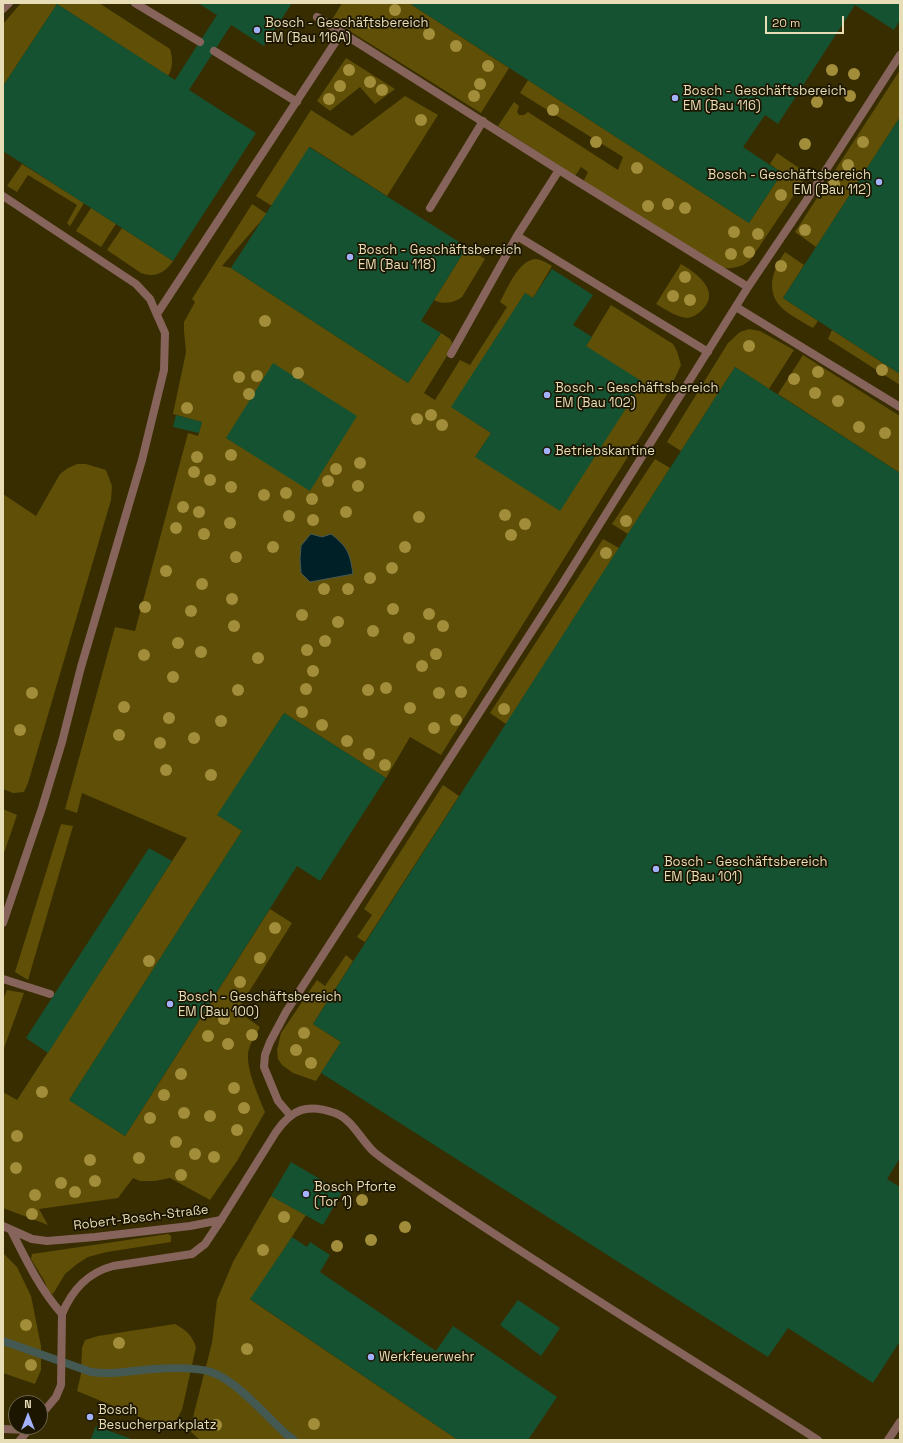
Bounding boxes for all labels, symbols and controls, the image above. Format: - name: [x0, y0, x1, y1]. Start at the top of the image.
- scale bar: [767, 8, 846, 34]
- place label: Bosch - Geschäftsbereich EM (Bau 116A): [265, 15, 428, 46]
- text: 20 m: [772, 15, 800, 31]
- marker: Bosch - Geschäftsbereich EM (Bau 116A): [252, 25, 262, 35]
- place label: Bosch - Geschäftsbereich EM (Bau 116): [683, 83, 846, 114]
- marker: Bosch - Geschäftsbereich EM (Bau 116): [670, 93, 680, 103]
- place label: Bosch - Geschäftsbereich EM (Bau 112): [708, 167, 871, 198]
- marker: Bosch - Geschäftsbereich EM (Bau 112): [874, 177, 884, 187]
- place label: Bosch - Geschäftsbereich EM (Bau 118): [358, 242, 521, 273]
- marker: Bosch - Geschäftsbereich EM (Bau 118): [345, 252, 355, 262]
- place label: Bosch - Geschäftsbereich EM (Bau 102): [555, 380, 718, 411]
- marker: Bosch - Geschäftsbereich EM (Bau 102): [542, 390, 552, 400]
- place label: Betriebskantine: [555, 443, 655, 459]
- marker: Betriebskantine: [542, 446, 552, 456]
- place label: Bosch - Geschäftsbereich EM (Bau 101): [664, 854, 827, 885]
- marker: Bosch - Geschäftsbereich EM (Bau 101): [651, 864, 661, 874]
- place label: Bosch - Geschäftsbereich EM (Bau 100): [178, 989, 341, 1020]
- marker: Bosch - Geschäftsbereich EM (Bau 100): [165, 999, 175, 1009]
- place label: Bosch Pforte (Tor 1): [314, 1179, 396, 1210]
- marker: Bosch Pforte (Tor 1): [301, 1189, 311, 1199]
- street label: Robert-Bosch-Straße: [73, 1202, 209, 1234]
- place label: Werkfeuerwehr: [379, 1349, 474, 1365]
- marker: Werkfeuerwehr: [366, 1352, 376, 1362]
- north arrow: [8, 1395, 48, 1435]
- text: N: [24, 1397, 32, 1411]
- place label: Bosch Besucherparkplatz: [98, 1402, 217, 1433]
- marker: Bosch Besucherparkplatz: [85, 1412, 95, 1422]

